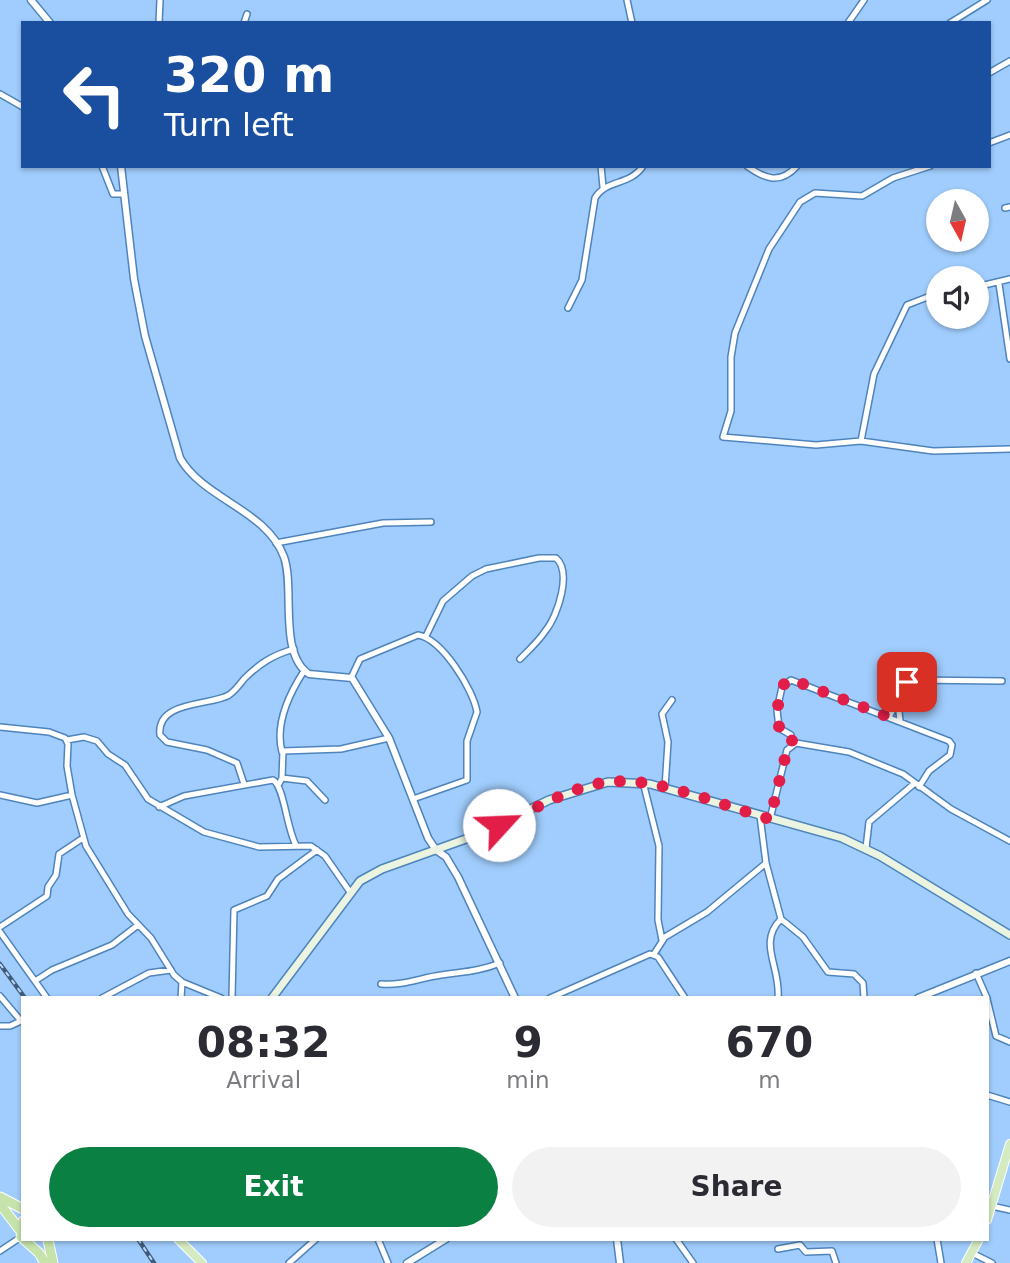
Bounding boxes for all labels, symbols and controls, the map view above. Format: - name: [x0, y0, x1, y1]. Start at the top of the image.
- text: 320 m: [164, 47, 334, 104]
- icon: left: [49, 49, 140, 140]
- text: Turn left: [164, 106, 294, 144]
- north arrow: [926, 189, 989, 252]
- map controls: [926, 189, 989, 329]
- button: sound: [926, 266, 989, 329]
- pin: [877, 652, 937, 712]
- icon: arrive: [888, 663, 926, 701]
- position arrow: [462, 788, 536, 862]
- text: 08:32: [197, 1018, 331, 1067]
- text: 9: [513, 1018, 543, 1067]
- text: 670: [726, 1018, 813, 1067]
- text: Arrival: [226, 1067, 301, 1093]
- text: min: [506, 1067, 550, 1093]
- text: m: [758, 1067, 781, 1093]
- button: Exit: [49, 1147, 498, 1227]
- button: Share: [512, 1147, 961, 1227]

